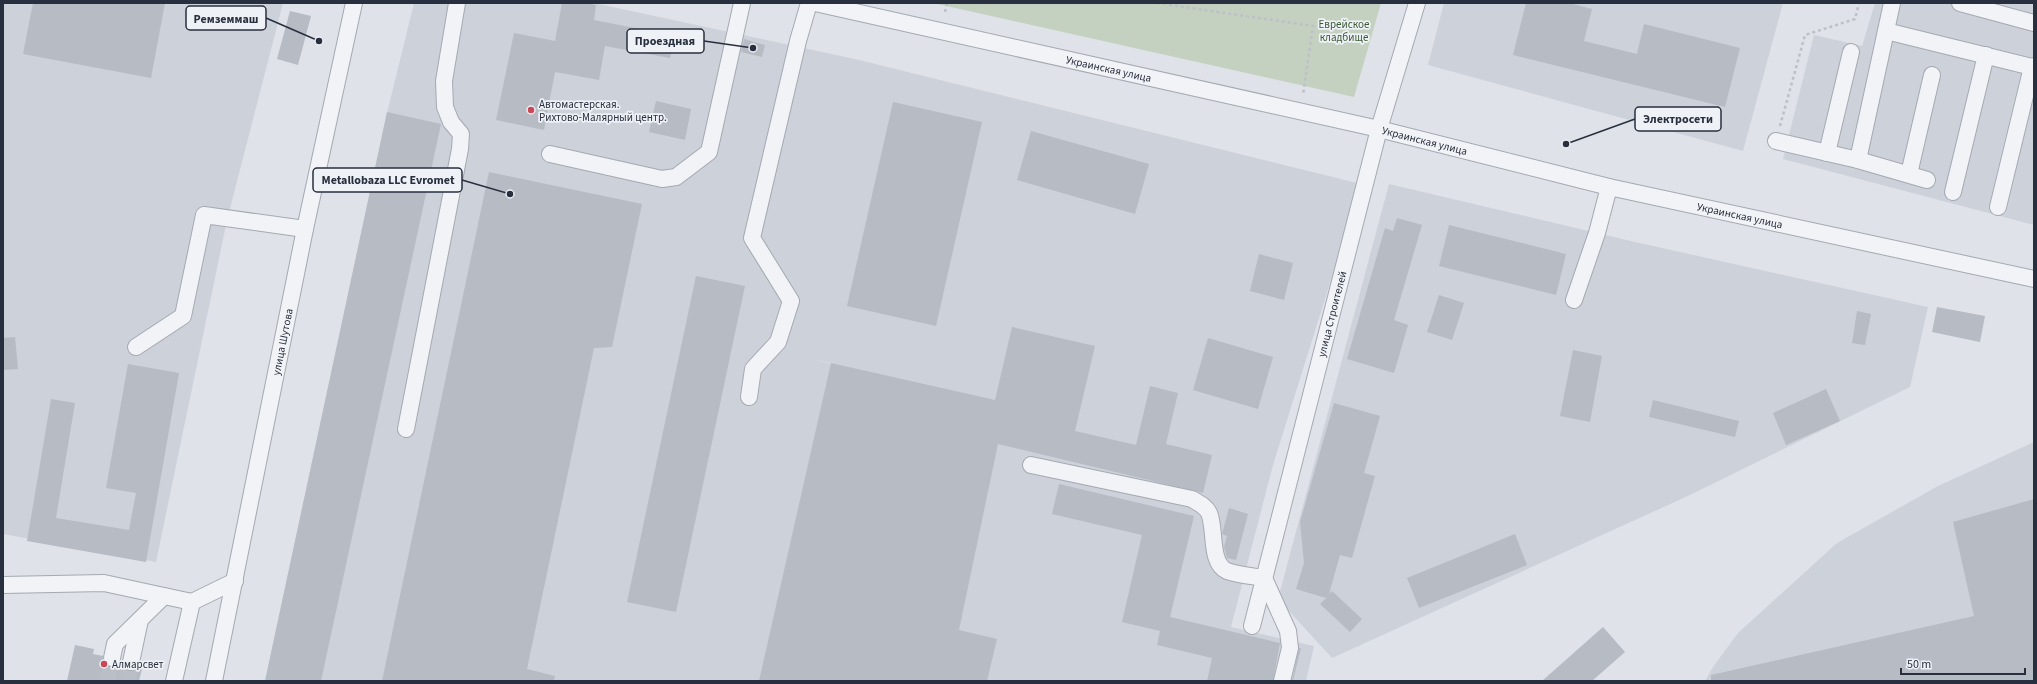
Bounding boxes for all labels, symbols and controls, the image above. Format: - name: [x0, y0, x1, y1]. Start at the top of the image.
- callout: Ремземмаш: [186, 6, 266, 30]
- text: Ремземмаш: [194, 11, 258, 28]
- park label: Еврейское кладбище: [1319, 17, 1370, 45]
- callout: Проездная: [627, 29, 704, 53]
- text: Проездная: [635, 33, 695, 50]
- street label: Украинская улица: [1064, 52, 1153, 86]
- place label: Автомастерская. Рихтово-Малярный центр.: [539, 97, 667, 125]
- marker: Автомастерская. Рихтово-Малярный центр.: [526, 105, 536, 115]
- callout: Электросети: [1635, 107, 1721, 131]
- text: Электросети: [1643, 111, 1713, 128]
- street label: Украинская улица: [1380, 123, 1469, 159]
- callout: Metallobaza LLC Evromet: [313, 168, 462, 192]
- text: Metallobaza LLC Evromet: [322, 172, 455, 189]
- street label: Украинская улица: [1695, 199, 1784, 232]
- street label: улица Строителей: [1314, 270, 1350, 359]
- street label: улица Шутова: [269, 307, 297, 377]
- scale bar: [1901, 650, 2025, 676]
- text: 50 m: [1907, 656, 1931, 673]
- place label: Алмарсвет: [112, 657, 164, 672]
- marker: Алмарсвет: [99, 659, 109, 669]

